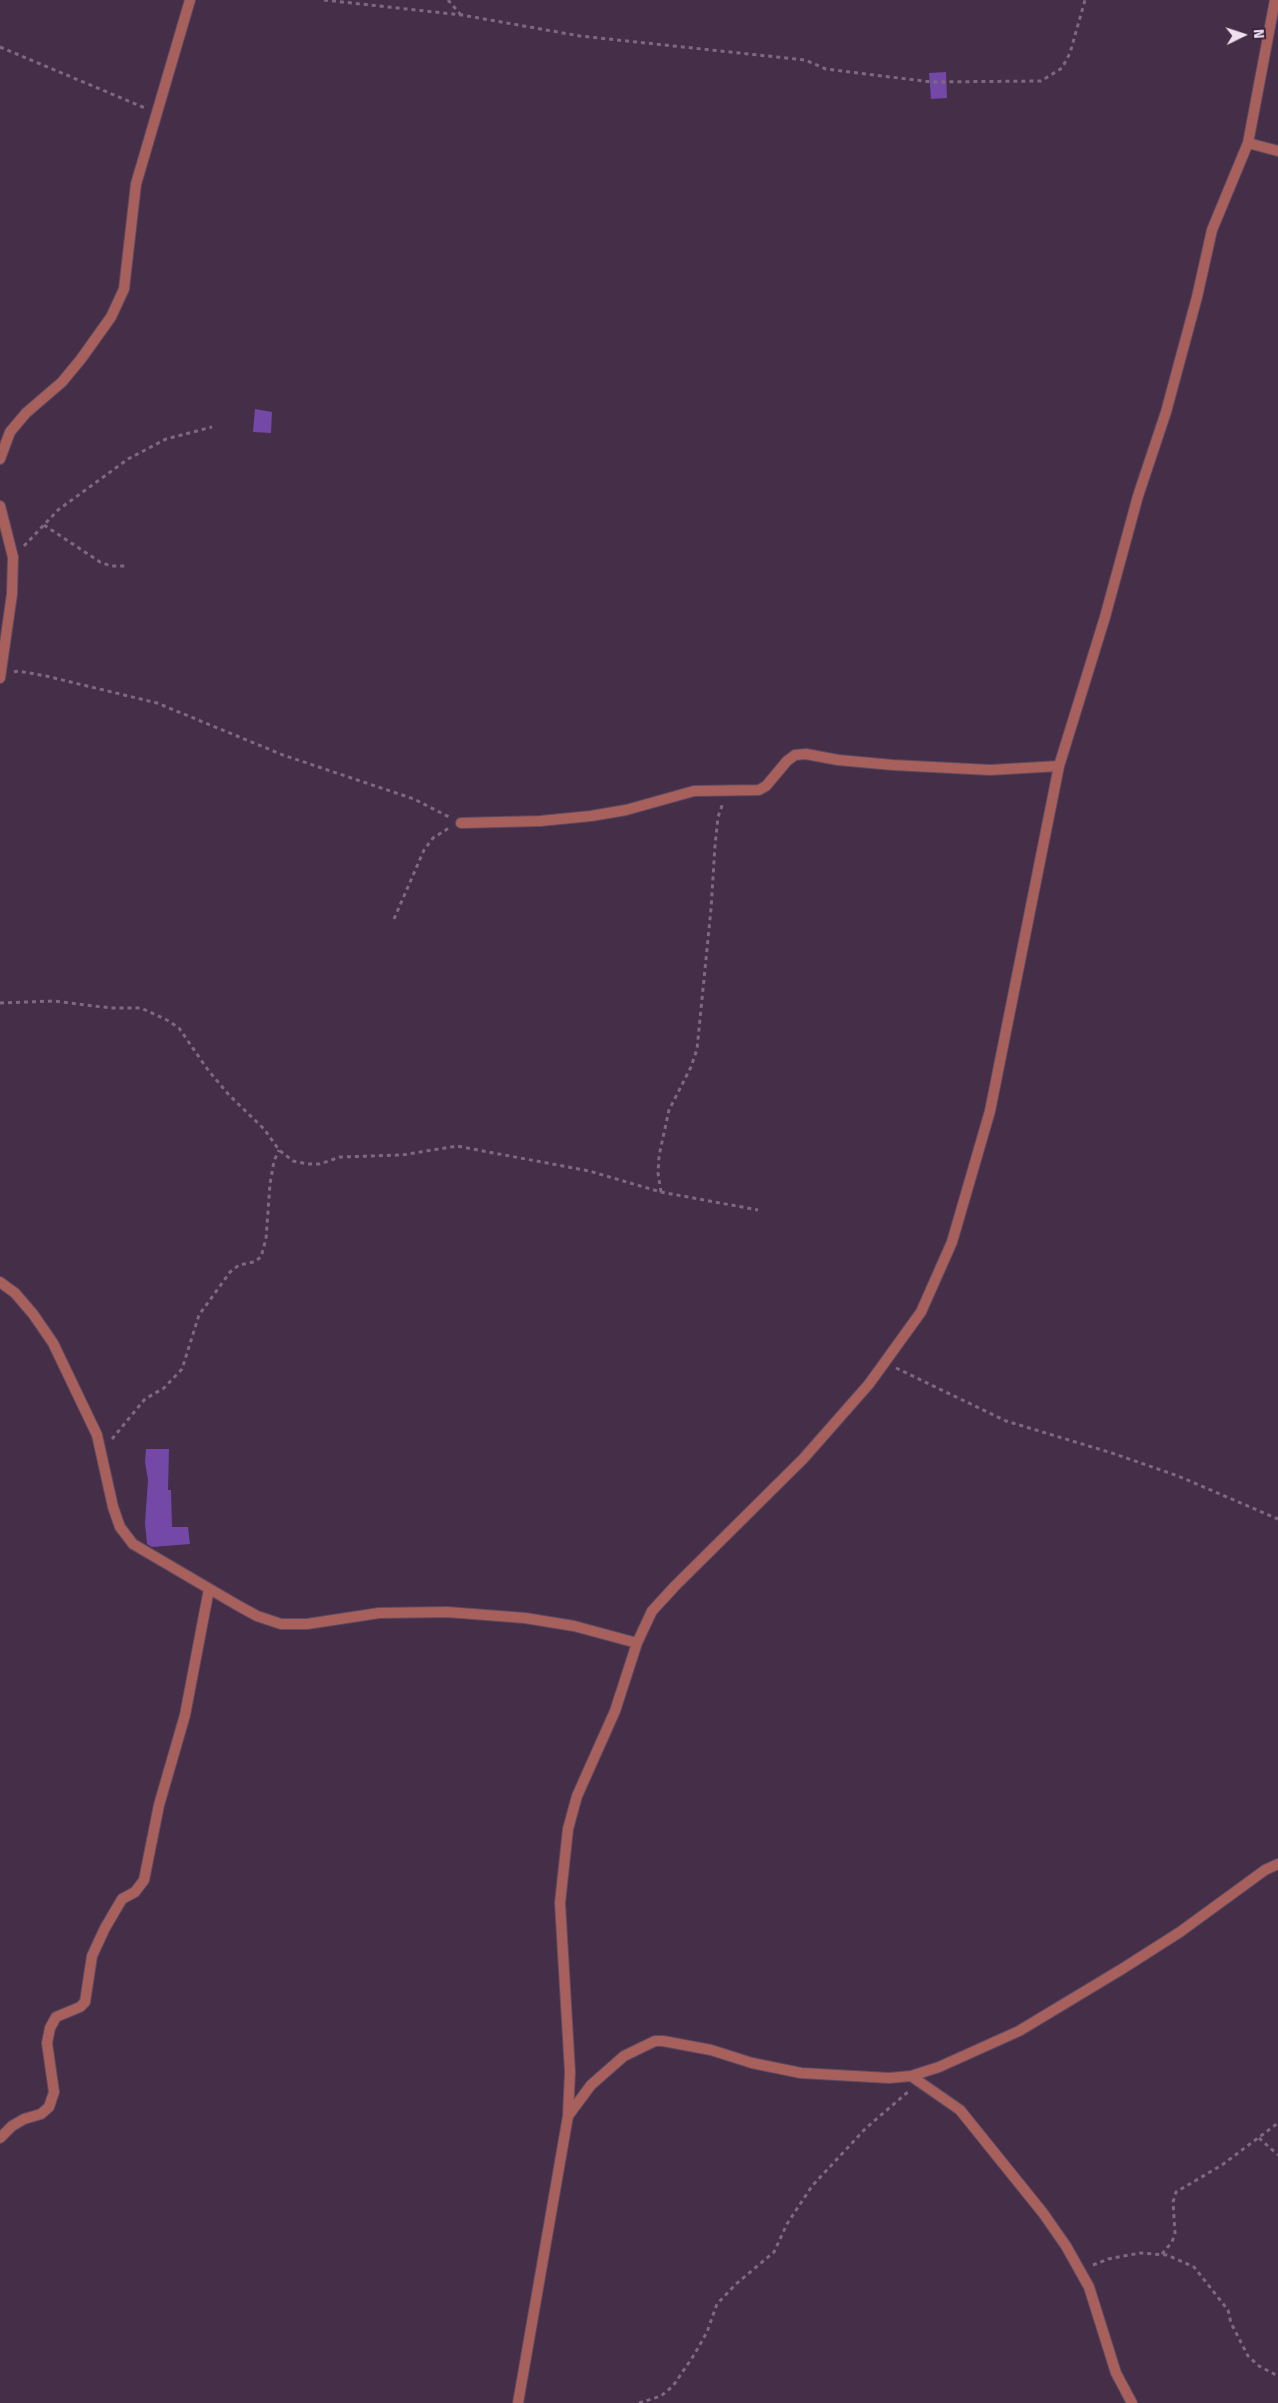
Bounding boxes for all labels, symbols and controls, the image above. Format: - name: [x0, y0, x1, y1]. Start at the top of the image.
- north arrow: [1218, 10, 1268, 60]
- text: N: [1250, 29, 1267, 39]

